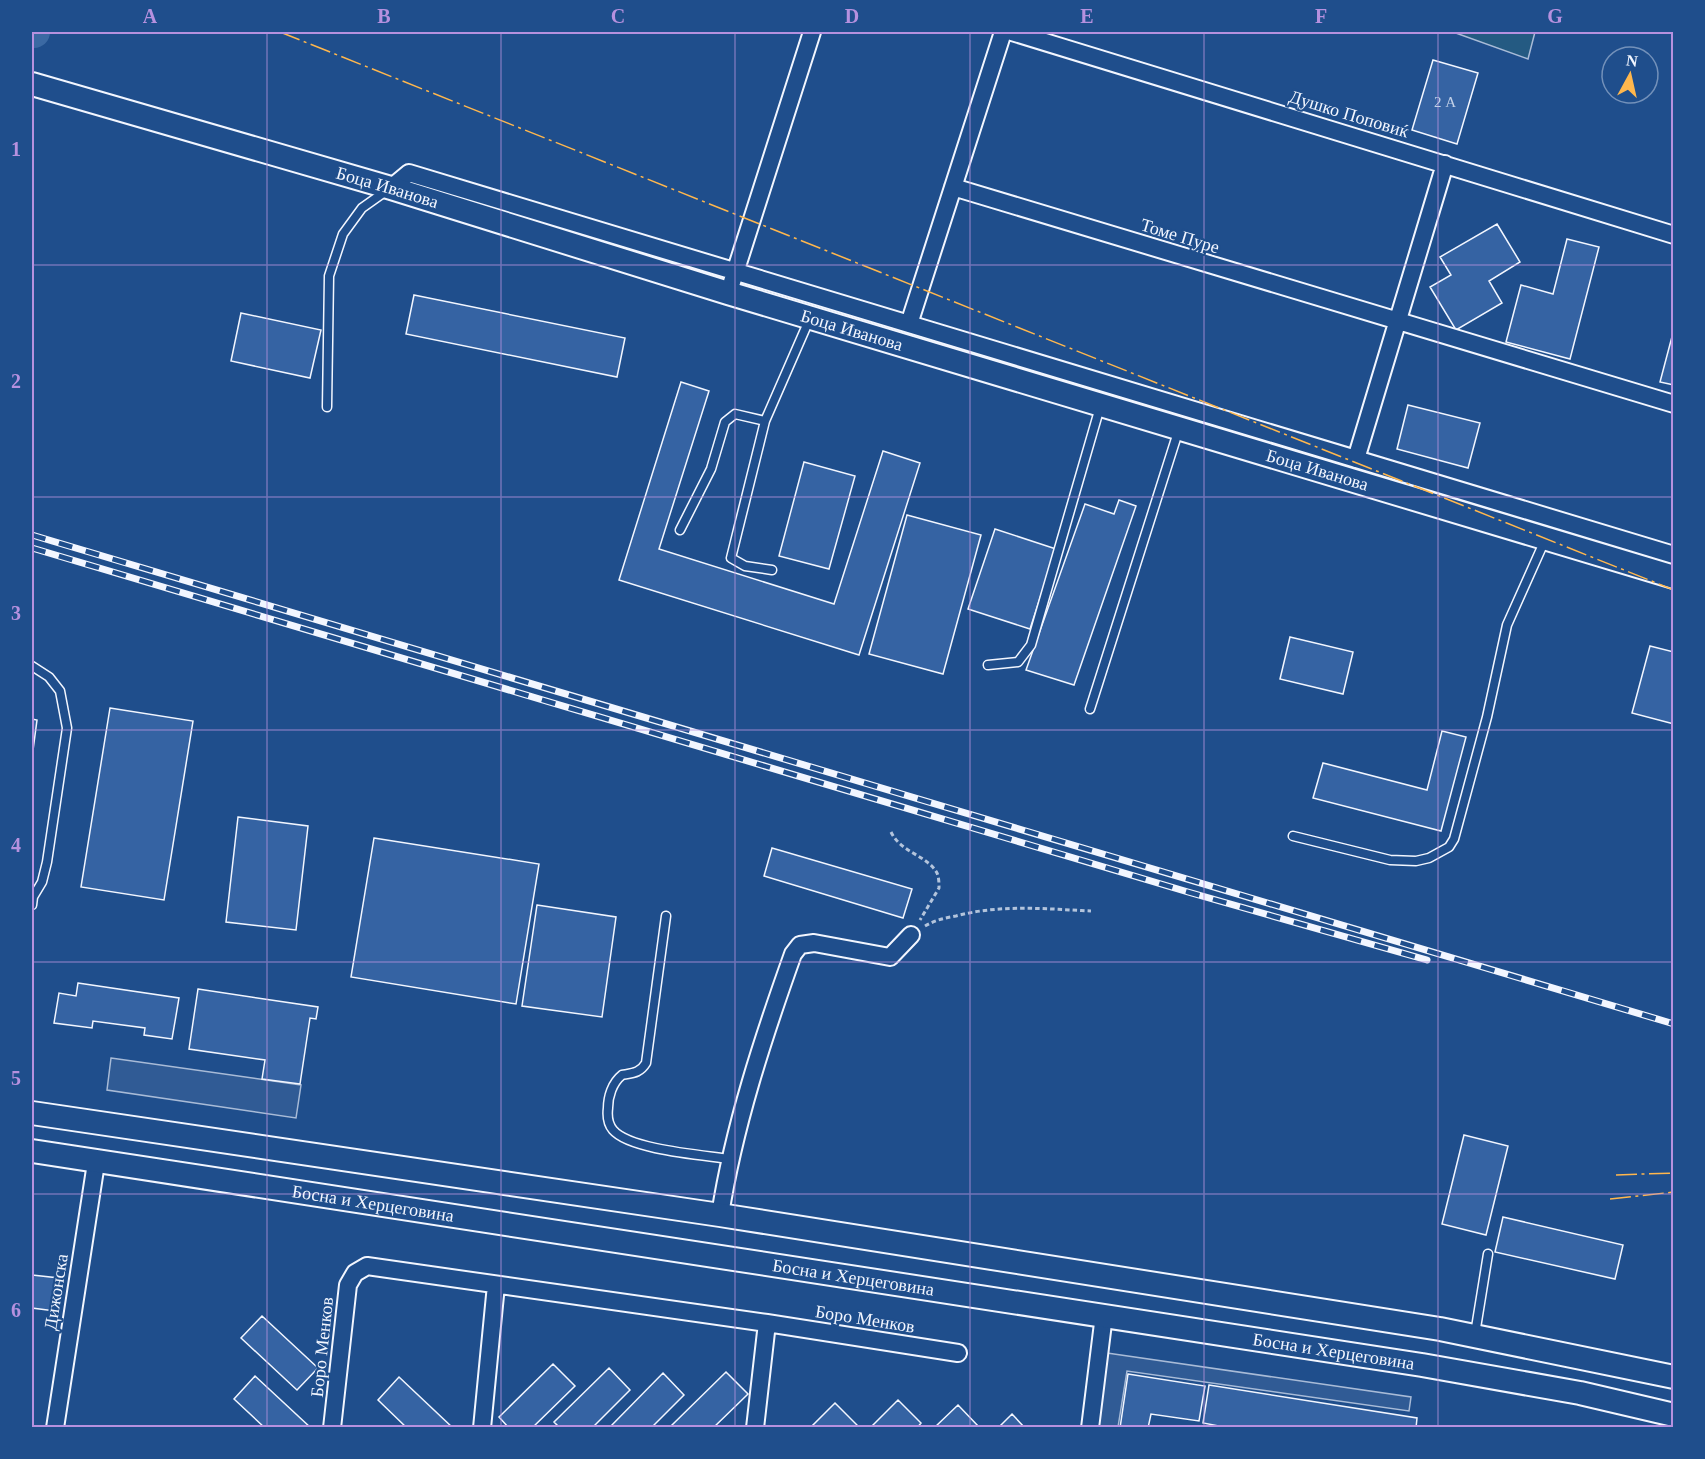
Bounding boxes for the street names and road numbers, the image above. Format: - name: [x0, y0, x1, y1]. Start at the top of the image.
- street label: Душко Поповиќ: [1287, 86, 1411, 142]
- street label: Боца Иванова: [334, 163, 441, 212]
- street label: Томе Пуре: [1138, 215, 1222, 257]
- street label: Боца Иванова: [798, 305, 905, 355]
- street label: Боца Иванова: [1264, 445, 1371, 495]
- street label: Босна и Херцеговина: [291, 1181, 455, 1226]
- street label: Дижонска: [40, 1252, 72, 1332]
- street label: Босна и Херцеговина: [771, 1255, 936, 1300]
- street label: Боро Менков: [307, 1296, 337, 1398]
- street label: Боро Менков: [814, 1301, 916, 1337]
- street label: Босна и Херцеговина: [1251, 1329, 1416, 1374]

